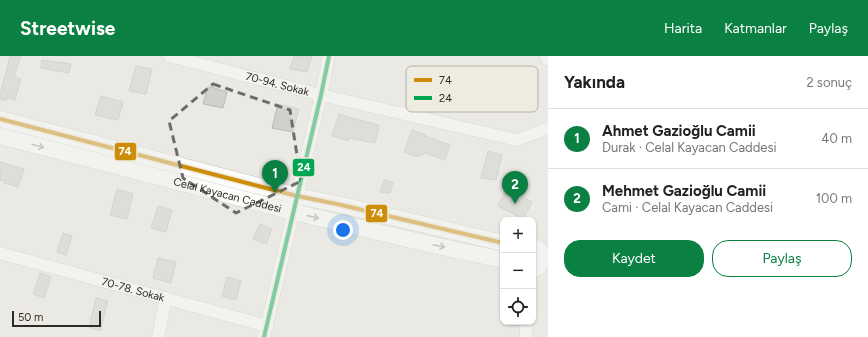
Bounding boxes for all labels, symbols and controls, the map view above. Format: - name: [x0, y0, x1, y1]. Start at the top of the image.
- text: Streetwise: [20, 17, 115, 40]
- text: Harita: [664, 20, 702, 37]
- text: Katmanlar: [724, 20, 787, 37]
- text: Paylaş: [809, 20, 848, 37]
- legend: [406, 66, 538, 112]
- street label: 70-94. Sokak: [244, 69, 311, 98]
- text: Yakında: [564, 72, 625, 92]
- text: 74: [439, 74, 452, 87]
- text: 2 sonuç: [806, 75, 852, 90]
- text: 24: [439, 92, 452, 105]
- text: Ahmet Gazioğlu Camii: [602, 122, 756, 140]
- text: 1: [574, 131, 580, 146]
- text: 40 m: [821, 131, 852, 146]
- text: Durak · Celal Kayacan Caddesi: [602, 140, 777, 155]
- line badge: 74: [114, 142, 137, 161]
- one-way arrow: [31, 143, 44, 150]
- text: 74: [118, 145, 132, 158]
- line badge: 24: [292, 158, 315, 177]
- pin: 1: [262, 160, 288, 193]
- text: 24: [297, 161, 311, 174]
- pin: 2: [502, 171, 528, 204]
- street label: Celal Kayacan Caddesi: [172, 175, 283, 215]
- text: Mehmet Gazioğlu Camii: [602, 182, 766, 200]
- text: 2: [573, 191, 581, 206]
- text: 100 m: [816, 191, 852, 206]
- text: Cami · Celal Kayacan Caddesi: [602, 200, 773, 215]
- line badge: 74: [365, 204, 388, 223]
- text: 74: [370, 207, 384, 220]
- one-way arrow: [306, 213, 319, 221]
- map controls: [500, 217, 536, 325]
- button: +: [500, 217, 536, 253]
- your location: [333, 220, 353, 240]
- button: Kaydet: [564, 240, 704, 277]
- button: Paylaş: [712, 240, 852, 277]
- one-way arrow: [433, 243, 446, 251]
- button: −: [500, 253, 536, 289]
- street label: 70-78. Sokak: [100, 275, 167, 304]
- button: locate: [500, 289, 536, 325]
- scale bar: [12, 309, 101, 328]
- text: 50 m: [18, 311, 43, 324]

